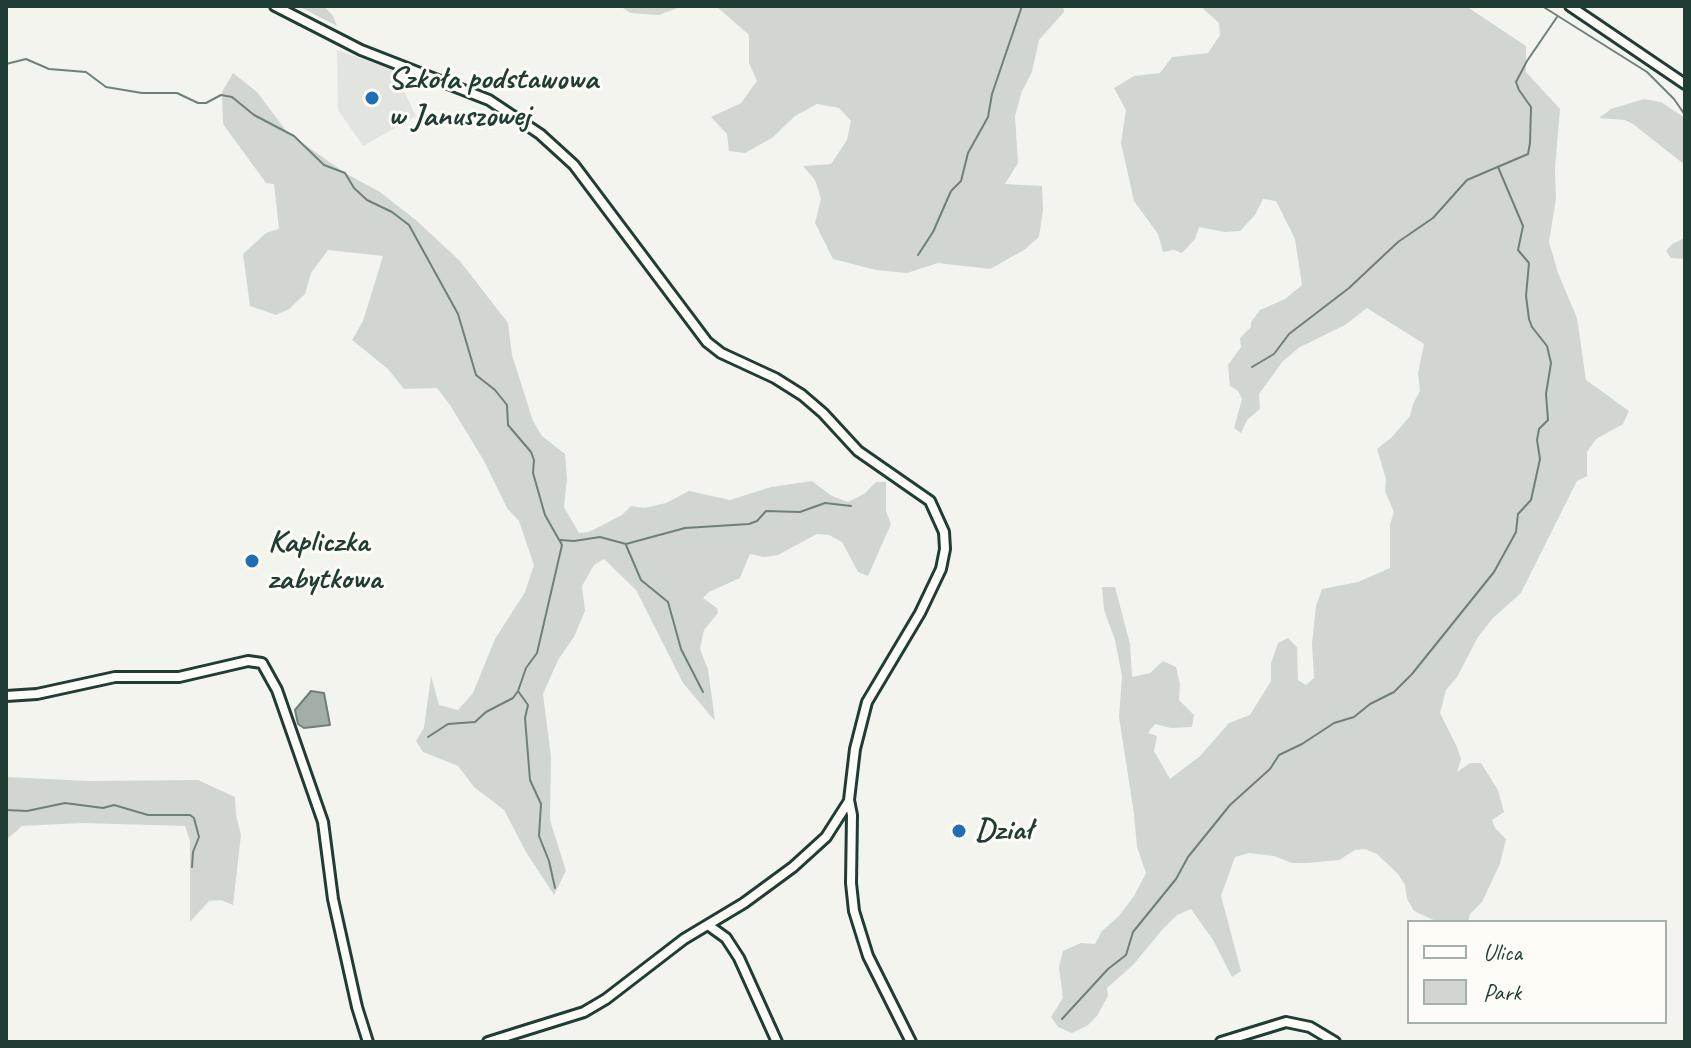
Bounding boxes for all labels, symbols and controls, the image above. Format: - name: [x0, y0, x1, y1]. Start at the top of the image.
- place label: Szkoła podstawowa w Januszowej: [388, 61, 598, 136]
- marker: Szkoła podstawowa w Januszowej: [363, 89, 381, 107]
- place label: Kapliczka zabytkowa: [268, 524, 382, 599]
- marker: Kapliczka zabytkowa: [243, 552, 261, 570]
- place label: Dział: [975, 812, 1032, 850]
- marker: Dział: [950, 822, 968, 840]
- legend: [1407, 920, 1667, 1024]
- text: Ulica: [1483, 937, 1522, 967]
- text: Park: [1483, 977, 1521, 1007]

